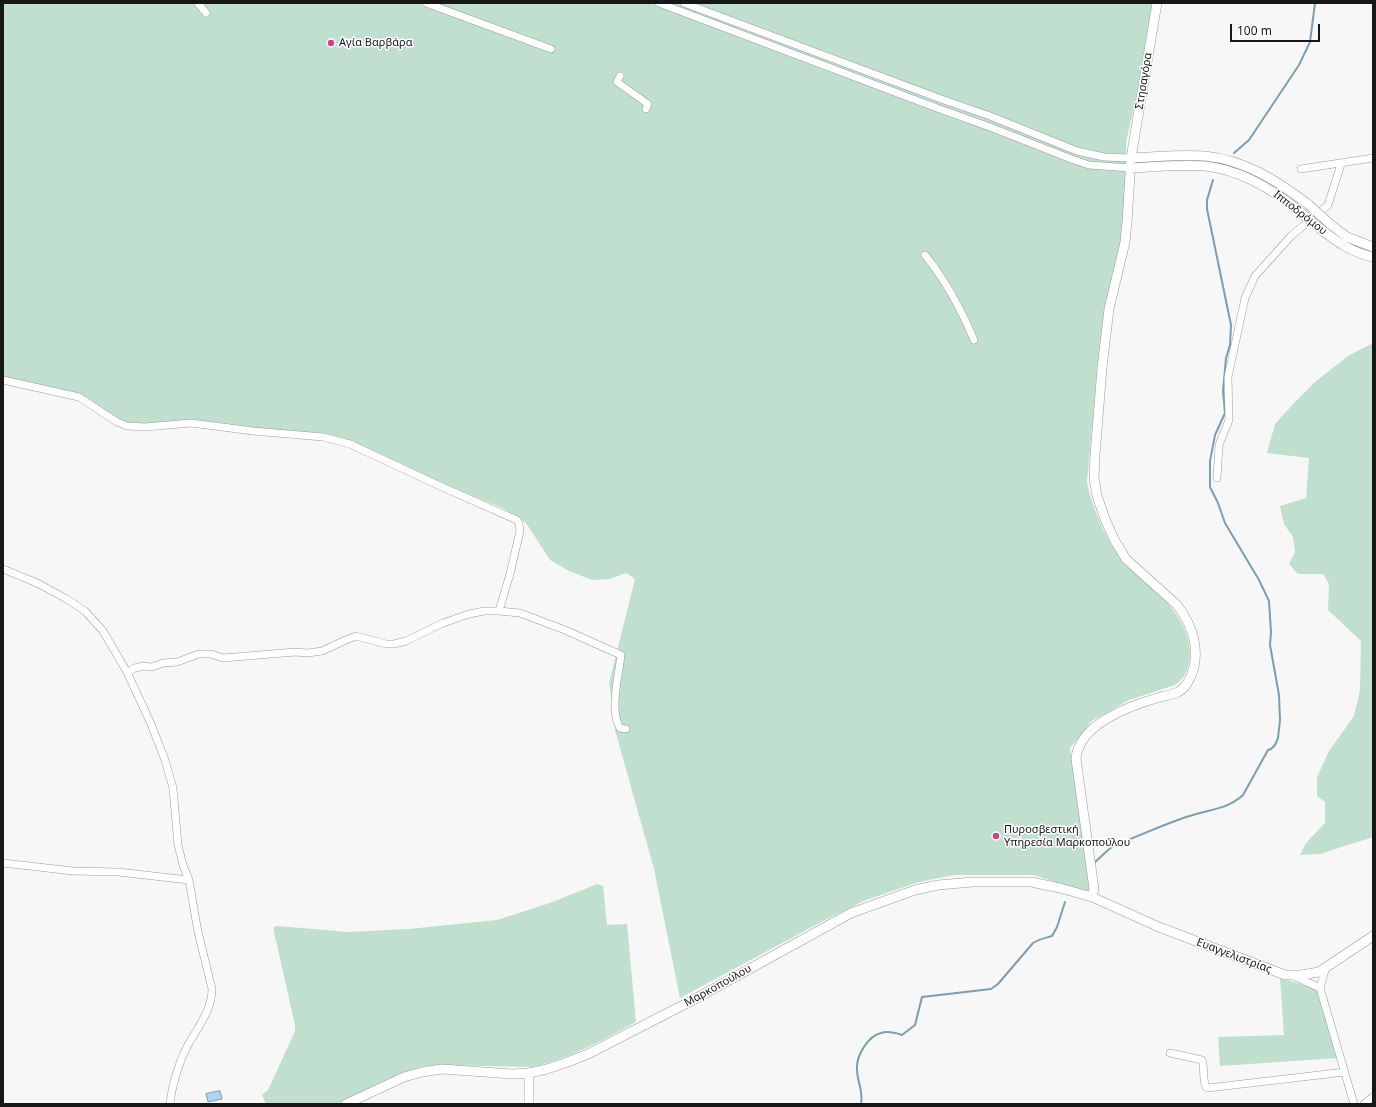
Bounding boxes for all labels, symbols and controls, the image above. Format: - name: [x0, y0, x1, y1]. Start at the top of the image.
- scale bar: [1232, 16, 1322, 42]
- text: 100 m: [1237, 22, 1272, 39]
- place label: Αγία Βαρβάρα: [339, 36, 413, 50]
- marker: Αγία Βαρβάρα: [326, 38, 336, 48]
- street label: Στησαγόρα: [1133, 52, 1155, 110]
- street label: Ιπποδρόμου: [1271, 188, 1329, 238]
- place label: Πυροσβεστική Υπηρεσία Μαρκοπούλου: [1004, 823, 1130, 849]
- marker: Πυροσβεστική Υπηρεσία Μαρκοπούλου: [991, 831, 1001, 841]
- street label: Ευαγγελιστρίας: [1195, 936, 1273, 976]
- street label: Μαρκοπούλου: [682, 962, 754, 1010]

